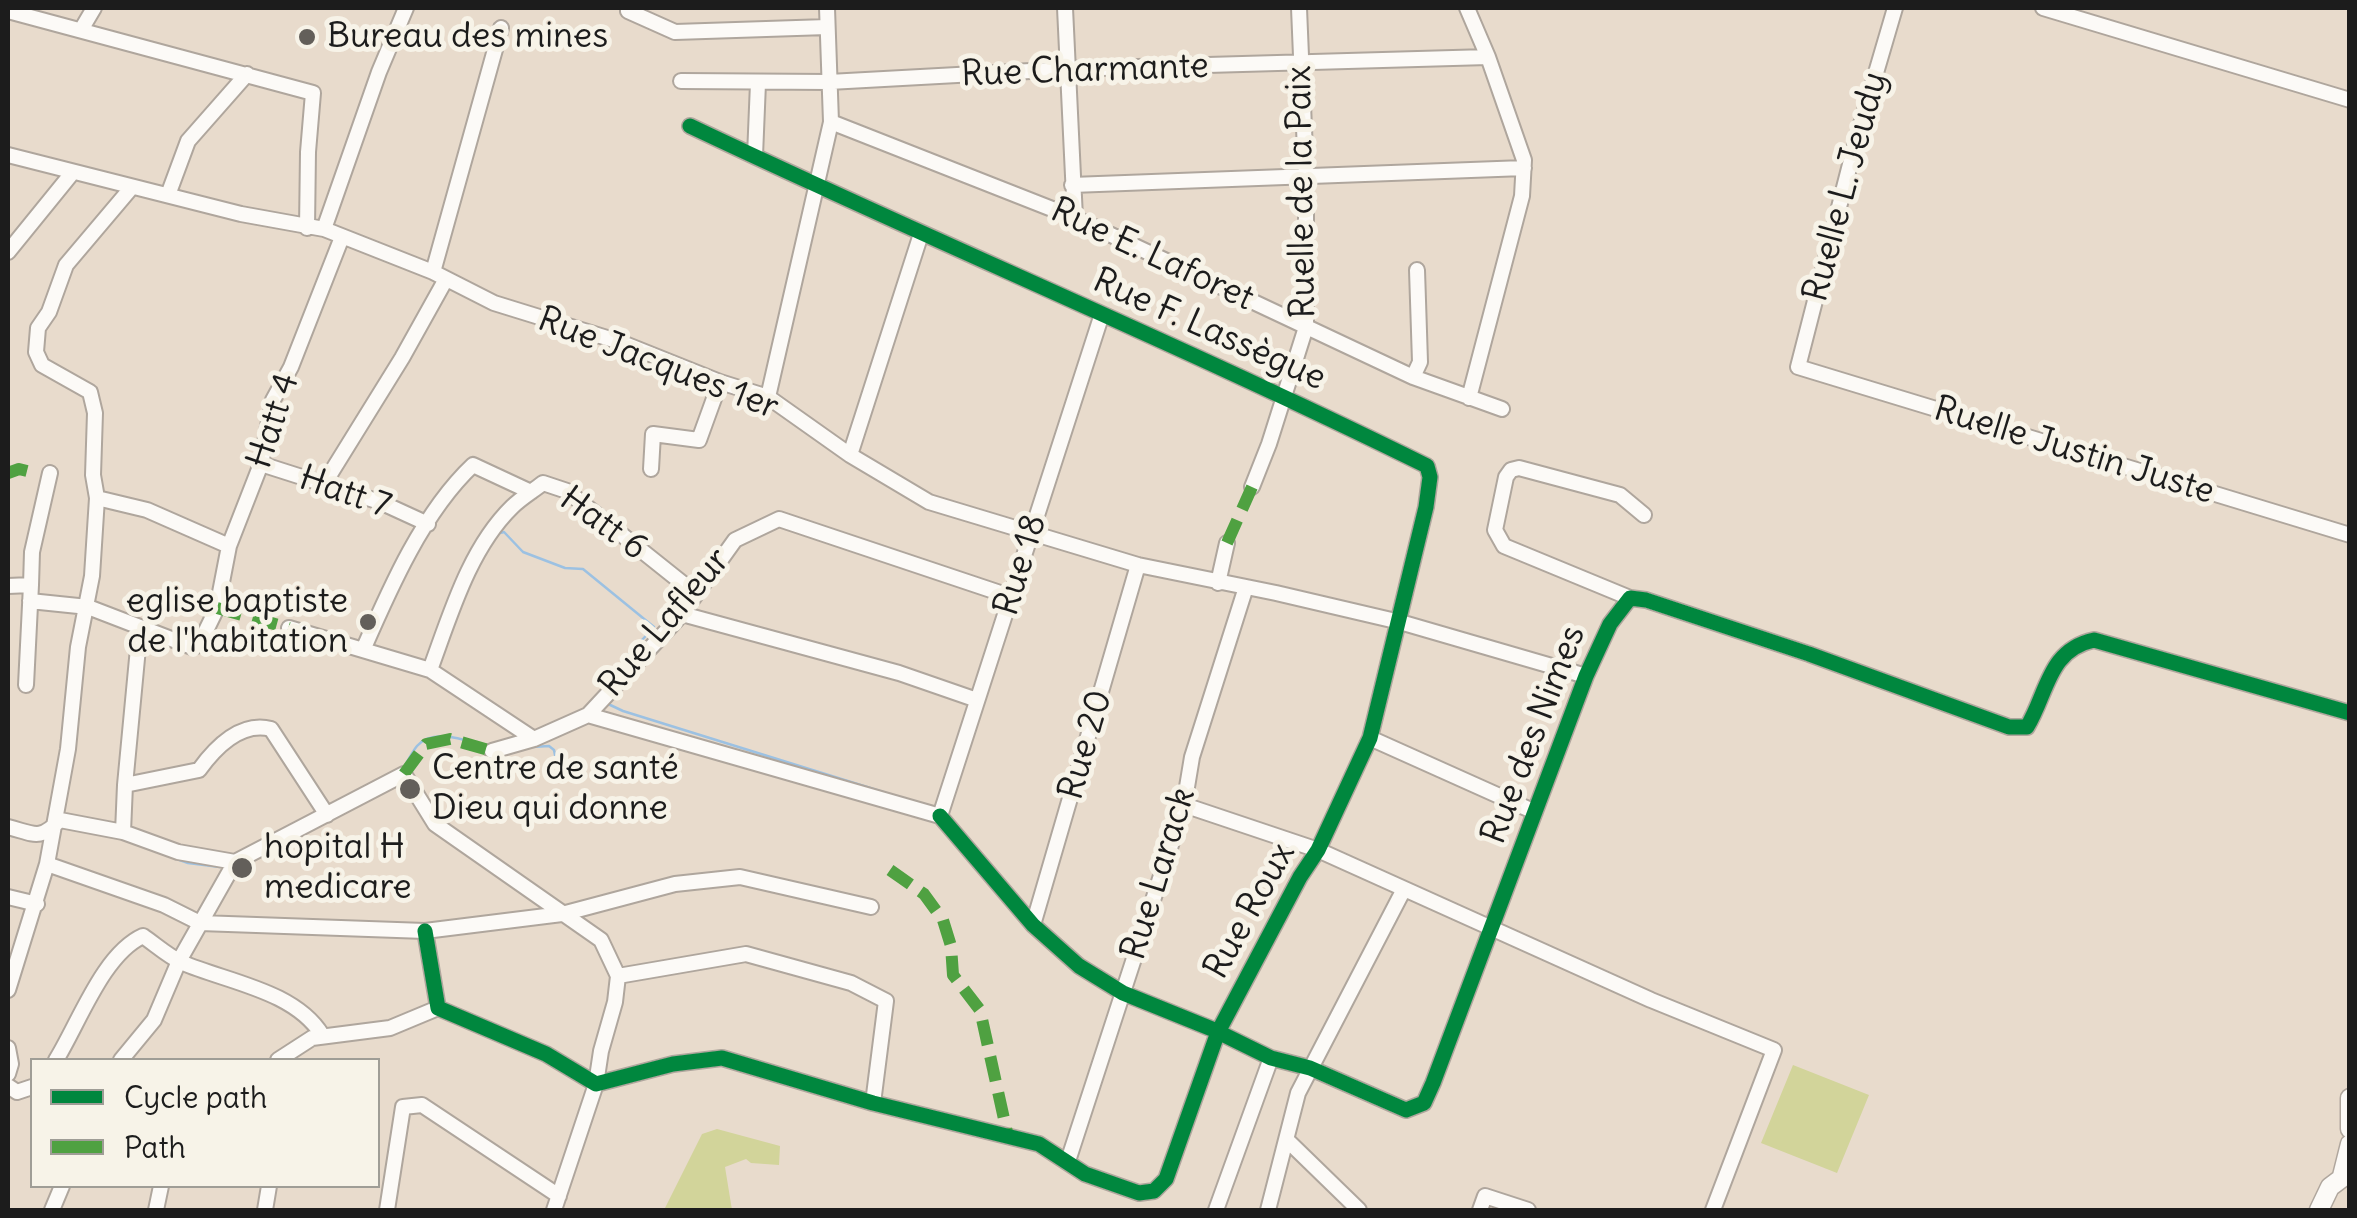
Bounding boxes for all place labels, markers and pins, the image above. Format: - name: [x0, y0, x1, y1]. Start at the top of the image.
- place label: Bureau des mines: [327, 16, 608, 58]
- marker: Bureau des mines: [296, 26, 318, 48]
- place label: eglise baptiste de l'habitation: [126, 581, 348, 663]
- marker: eglise baptiste de l'habitation: [357, 611, 379, 633]
- place label: Centre de santé Dieu qui donne: [432, 748, 679, 830]
- marker: Centre de santé Dieu qui donne: [397, 776, 423, 802]
- place label: hopital H medicare: [264, 827, 412, 909]
- marker: hopital H medicare: [229, 855, 255, 881]

